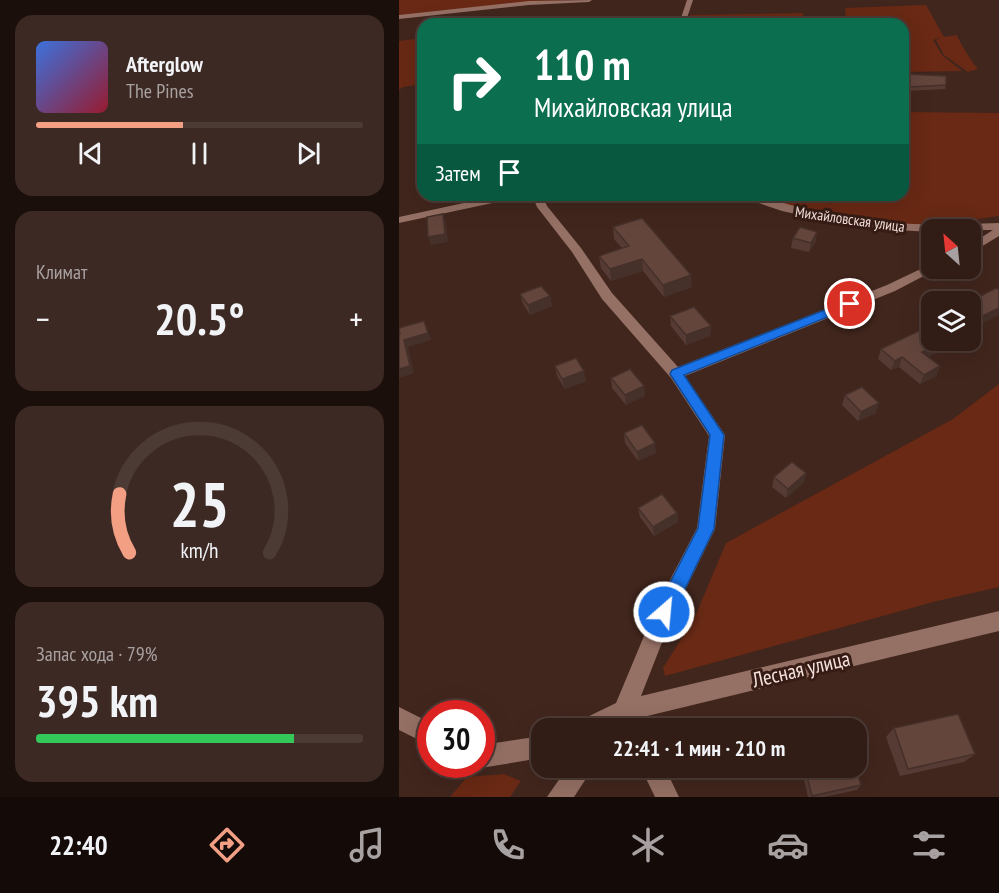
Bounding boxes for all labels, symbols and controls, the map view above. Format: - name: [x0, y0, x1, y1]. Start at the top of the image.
- text: 110 m: [534, 37, 631, 92]
- icon: right: [435, 42, 513, 120]
- text: Afterglow: [126, 50, 203, 78]
- text: The Pines: [126, 78, 193, 104]
- text: Михайловская улица: [534, 90, 733, 124]
- icon: previous: [74, 137, 107, 170]
- icon: pause: [183, 137, 216, 170]
- icon: next: [292, 137, 325, 170]
- icon: arrive: [493, 156, 526, 189]
- text: Затем: [435, 159, 481, 187]
- street label: Михайловская улица: [794, 202, 906, 236]
- north arrow: [921, 219, 981, 279]
- map controls: [921, 219, 981, 351]
- text: Климат: [36, 259, 87, 285]
- pin: [824, 278, 875, 329]
- icon: arrive: [833, 287, 866, 320]
- text: 20.5°: [154, 289, 245, 347]
- button: layers: [921, 291, 981, 351]
- text: −: [36, 297, 50, 340]
- text: +: [349, 297, 363, 340]
- text: 25: [170, 463, 229, 544]
- text: km/h: [180, 537, 219, 565]
- position arrow: [632, 580, 696, 644]
- text: Запас хода · 79%: [36, 641, 157, 667]
- street label: Лесная улица: [748, 645, 853, 694]
- text: 395 km: [36, 671, 158, 729]
- speed limit sign: 30: [417, 700, 495, 778]
- text: 22:41 · 1 мин · 210 m: [613, 734, 785, 762]
- icon: directions: [206, 824, 248, 866]
- icon: music: [346, 824, 388, 866]
- icon: phone: [487, 824, 529, 866]
- icon: climate: [627, 824, 669, 866]
- icon: car: [767, 824, 809, 866]
- icon: filters: [908, 824, 950, 866]
- text: 22:40: [49, 828, 108, 862]

